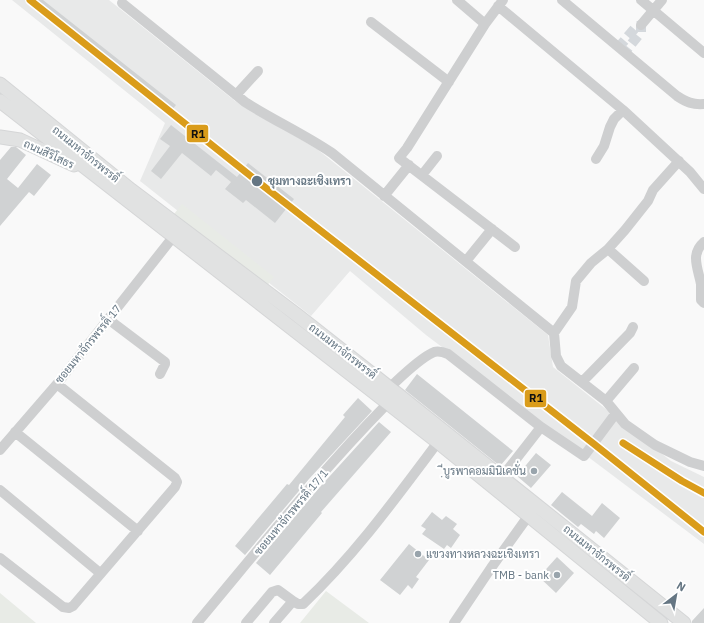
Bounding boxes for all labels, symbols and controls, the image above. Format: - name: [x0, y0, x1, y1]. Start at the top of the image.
- street label: ถนนมหาจักรพรรดิ์: [50, 119, 125, 185]
- line badge: R1: [186, 124, 209, 143]
- text: R1: [191, 127, 205, 141]
- street label: ถนนสิริโสธร: [22, 135, 77, 172]
- marker: ชุมทางฉะเชิงเทรา: [250, 174, 264, 188]
- place label: ชุมทางฉะเชิงเทรา: [268, 174, 351, 189]
- street label: ซอยมหาจักรพรรดิ์ 17: [48, 299, 124, 386]
- street label: ถนนมหาจักรพรรดิ์: [306, 317, 383, 382]
- line badge: R1: [524, 389, 547, 408]
- text: R1: [529, 391, 543, 405]
- place label: ฺีบูรพาคอมมินิเคชั่น: [437, 460, 526, 479]
- street label: ซอยมหาจักรพรรดิ์ 17/1: [247, 463, 331, 558]
- marker: ฺีบูรพาคอมมินิเคชั่น: [529, 466, 539, 476]
- street label: ถนนมหาจักรพรรดิ์: [561, 518, 636, 584]
- place label: แขวงทางหลวงฉะเชิงเทรา: [426, 547, 540, 561]
- marker: แขวงทางหลวงฉะเชิงเทรา: [413, 549, 423, 559]
- place label: TMB - bank: [493, 568, 549, 582]
- marker: TMB - bank: [552, 570, 562, 580]
- north arrow: [656, 575, 696, 615]
- text: N: [674, 578, 688, 594]

